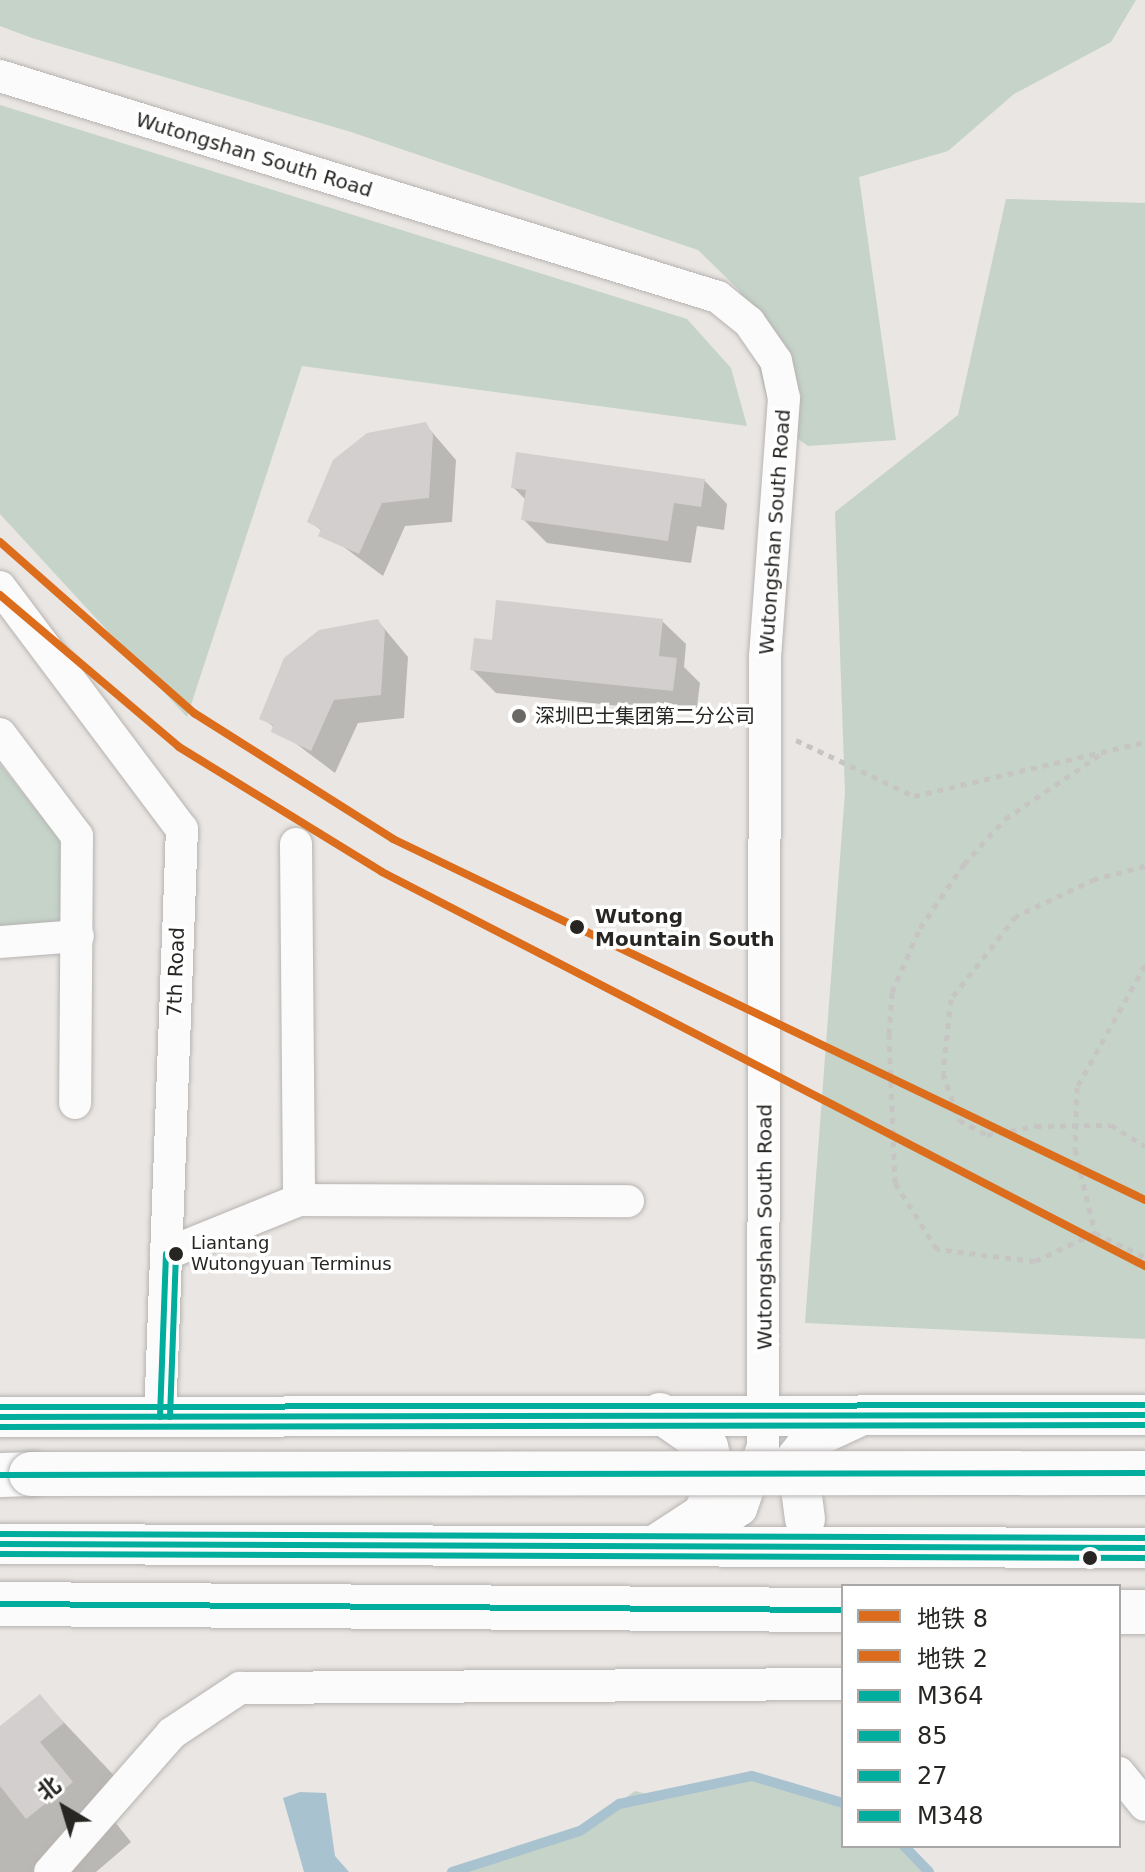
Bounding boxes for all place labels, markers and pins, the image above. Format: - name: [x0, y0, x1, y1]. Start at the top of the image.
- place label: 深圳巴士集团第二分公司: [535, 704, 755, 728]
- marker: 深圳巴士集团第二分公司: [510, 707, 528, 725]
- place label: Wutong Mountain South: [595, 904, 774, 951]
- marker: Wutong Mountain South: [566, 916, 588, 938]
- place label: Liantang Wutongyuan Terminus: [191, 1233, 392, 1276]
- marker: Liantang Wutongyuan Terminus: [168, 1246, 184, 1262]
- unlabelled marker: [1082, 1550, 1098, 1566]

